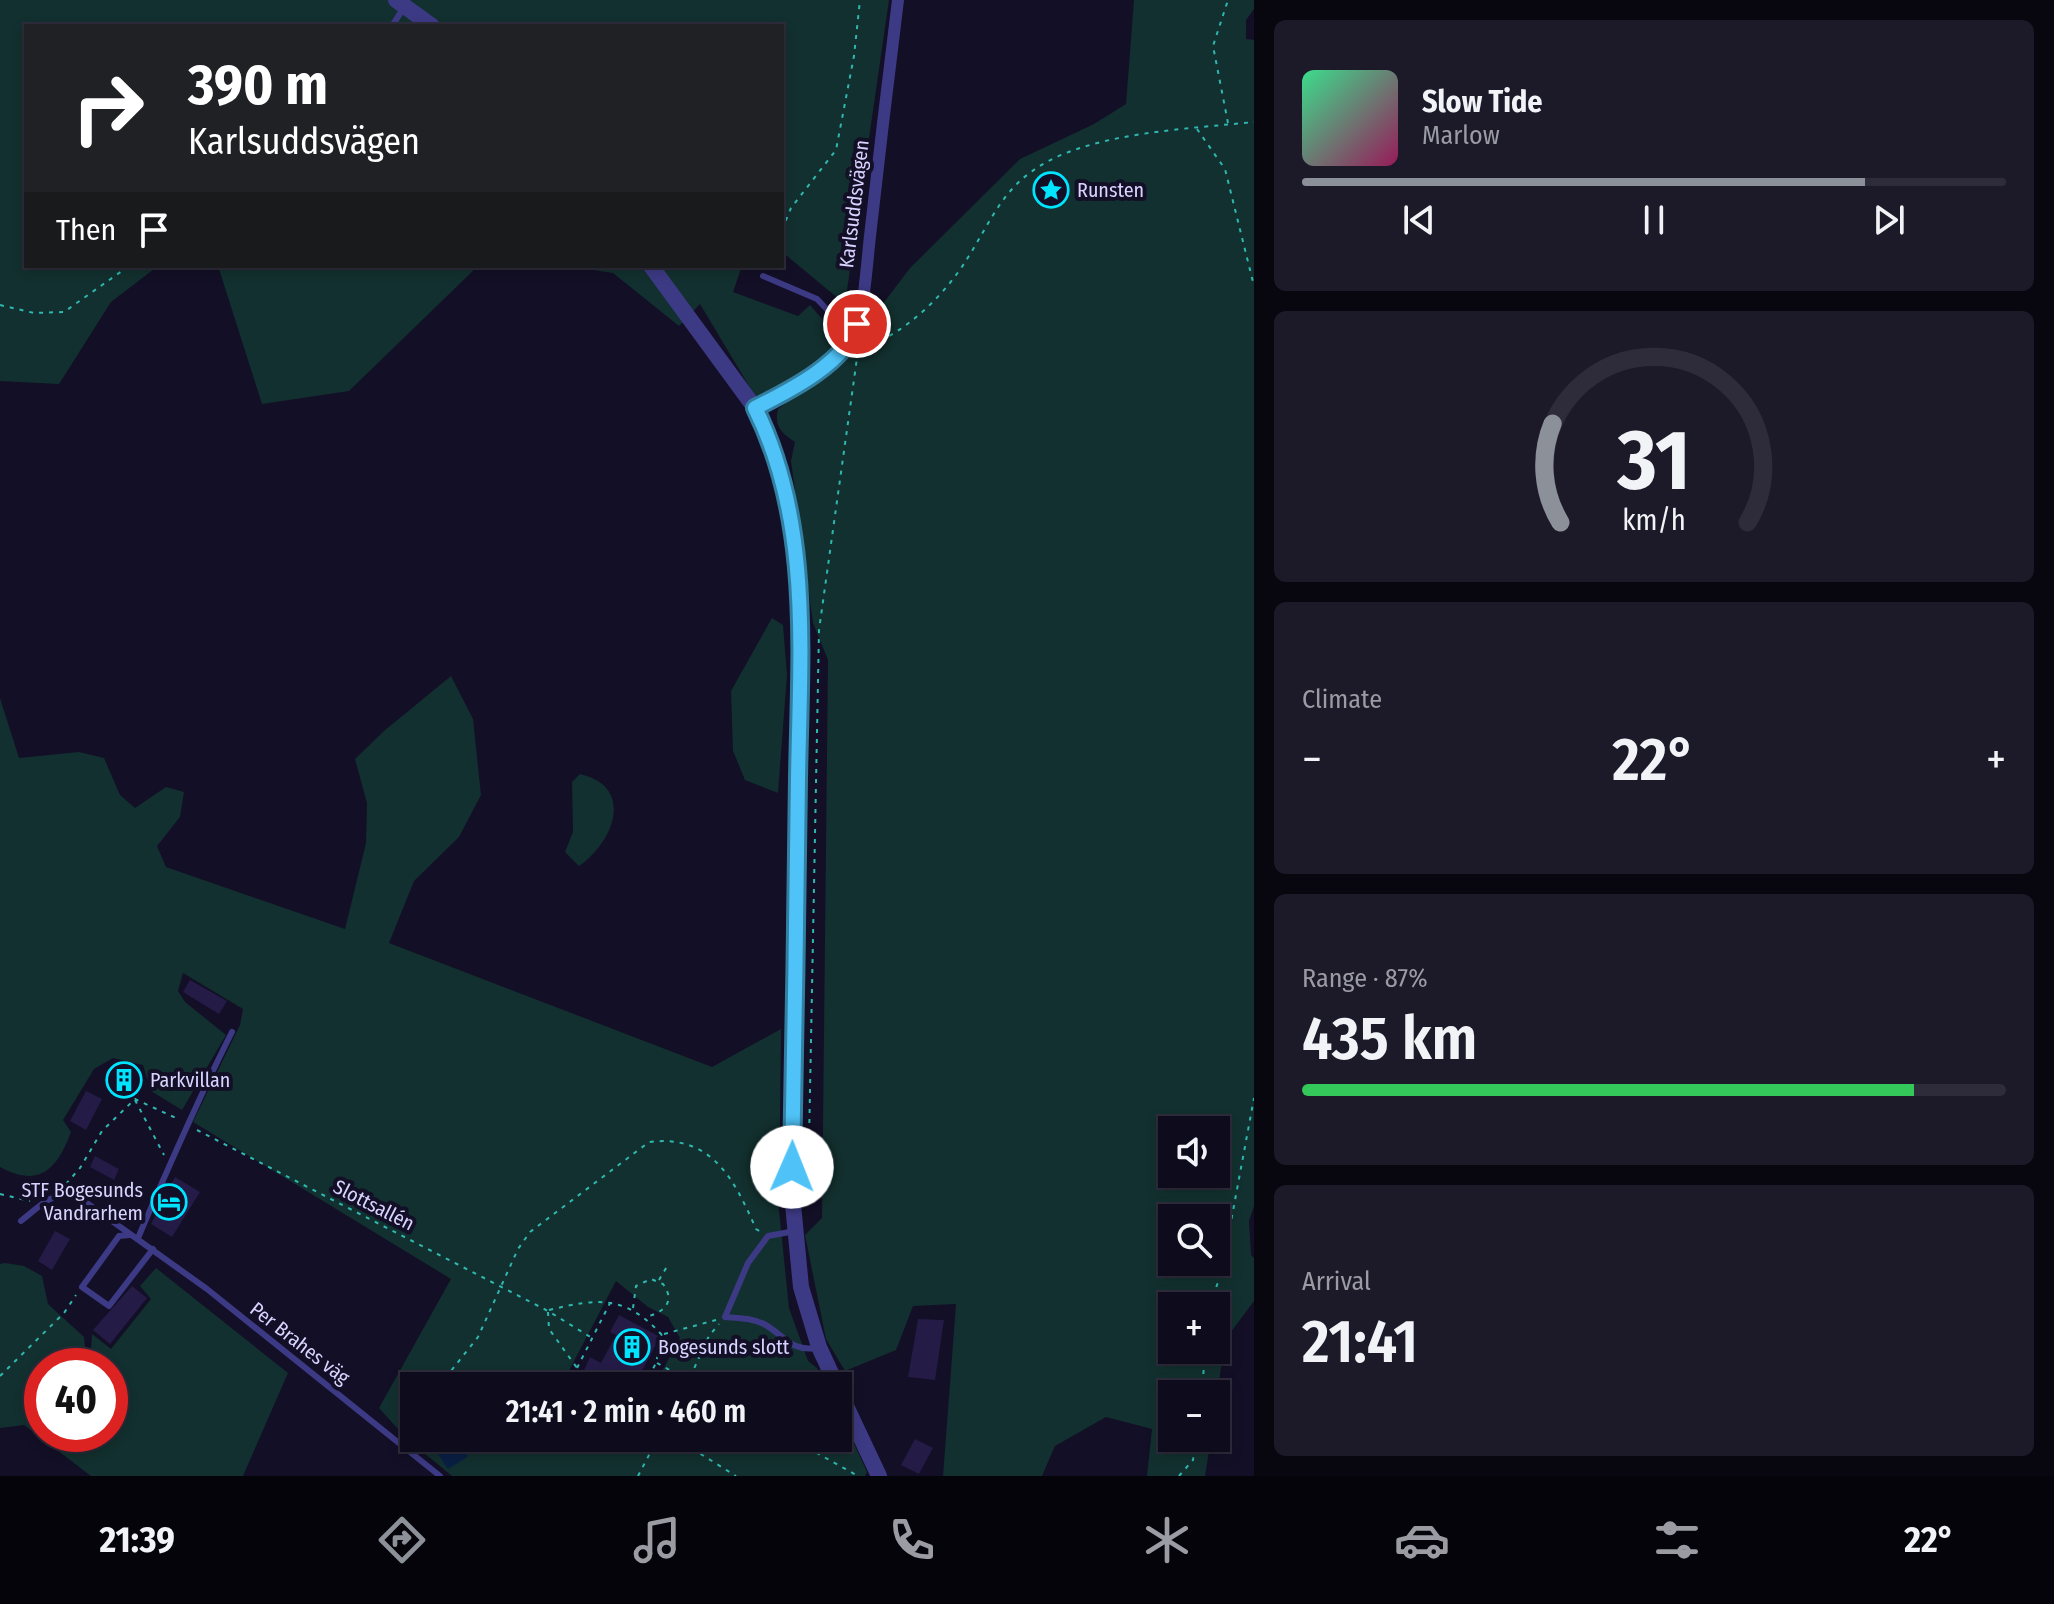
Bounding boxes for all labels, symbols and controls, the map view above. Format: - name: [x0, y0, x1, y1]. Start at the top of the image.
- text: 390 m: [188, 52, 328, 119]
- icon: right: [56, 56, 160, 160]
- text: Slow Tide: [1422, 84, 1543, 120]
- text: Karlsuddsvägen: [188, 120, 420, 164]
- text: Marlow: [1422, 120, 1500, 151]
- street label: Karlsuddsvägen: [834, 139, 874, 269]
- place icon: Runsten: [1032, 171, 1070, 209]
- place label: Runsten: [1077, 178, 1144, 202]
- icon: previous: [1397, 198, 1441, 242]
- icon: pause: [1632, 198, 1676, 242]
- icon: next: [1867, 198, 1911, 242]
- icon: arrive: [132, 208, 176, 252]
- text: Then: [56, 212, 116, 248]
- pin: [823, 290, 891, 358]
- icon: arrive: [835, 302, 879, 346]
- text: 31: [1617, 410, 1690, 510]
- text: km/h: [1622, 503, 1686, 538]
- text: Climate: [1302, 684, 1382, 715]
- text: 22°: [1612, 724, 1696, 796]
- text: −: [1302, 733, 1322, 786]
- text: +: [1986, 733, 2006, 786]
- text: Range · 87%: [1302, 963, 1428, 994]
- text: 435 km: [1302, 1003, 1477, 1075]
- building icon: Parkvillan: [105, 1061, 143, 1099]
- place label: Parkvillan: [150, 1068, 230, 1092]
- map controls: [1158, 1116, 1230, 1452]
- button: sound: [1158, 1116, 1230, 1188]
- position arrow: [750, 1125, 834, 1209]
- street label: Slottsallén: [330, 1174, 418, 1236]
- place label: STF Bogesunds Vandrarhem: [22, 1178, 143, 1225]
- hotel icon: STF Bogesunds Vandrarhem: [150, 1183, 188, 1221]
- button: search: [1158, 1204, 1230, 1276]
- text: Arrival: [1302, 1266, 1371, 1297]
- button: +: [1158, 1292, 1230, 1364]
- street label: Per Brahes väg: [245, 1297, 355, 1390]
- text: 21:41: [1302, 1306, 1418, 1378]
- building icon: Bogesunds slott: [613, 1328, 651, 1366]
- place label: Bogesunds slott: [658, 1335, 790, 1359]
- speed limit sign: 40: [24, 1348, 128, 1452]
- button: −: [1158, 1380, 1230, 1452]
- text: 21:41 · 2 min · 460 m: [506, 1394, 746, 1430]
- icon: directions: [374, 1512, 430, 1568]
- icon: music: [629, 1512, 685, 1568]
- icon: phone: [884, 1512, 940, 1568]
- icon: climate: [1139, 1512, 1195, 1568]
- icon: car: [1394, 1512, 1450, 1568]
- icon: filters: [1649, 1512, 1705, 1568]
- text: 21:39: [100, 1518, 175, 1562]
- text: 22°: [1904, 1518, 1954, 1562]

